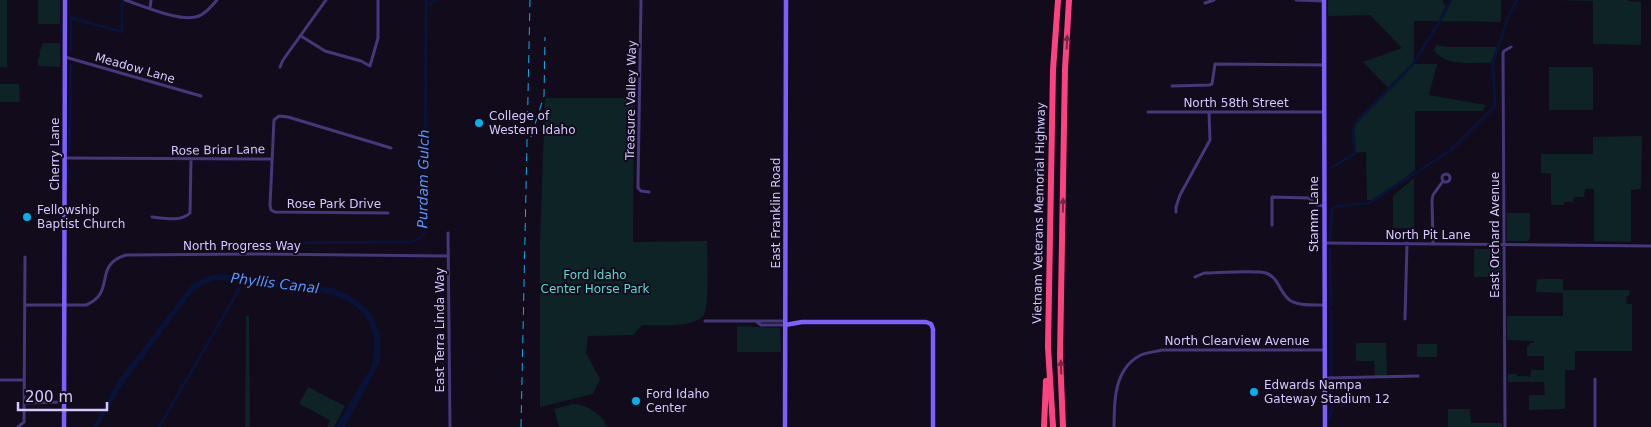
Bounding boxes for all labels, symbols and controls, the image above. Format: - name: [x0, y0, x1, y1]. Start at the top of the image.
- one-way arrow: [1063, 34, 1071, 50]
- street label: Treasure Valley Way: [623, 40, 639, 161]
- street label: Meadow Lane: [93, 50, 177, 86]
- street label: North 58th Street: [1183, 96, 1289, 110]
- street label: Vietnam Veterans Memorial Highway: [1030, 102, 1048, 324]
- place label: College of Western Idaho: [489, 109, 575, 137]
- marker: College of Western Idaho: [473, 117, 485, 129]
- street label: Cherry Lane: [48, 118, 62, 190]
- water label: Purdam Gulch: [414, 129, 432, 229]
- street label: Rose Briar Lane: [171, 142, 265, 158]
- street label: East Franklin Road: [769, 158, 783, 268]
- street label: East Orchard Avenue: [1488, 172, 1502, 298]
- street label: Stamm Lane: [1307, 176, 1321, 252]
- street label: Rose Park Drive: [287, 197, 381, 211]
- one-way arrow: [1059, 197, 1067, 213]
- place label: Fellowship Baptist Church: [37, 203, 125, 231]
- marker: Fellowship Baptist Church: [21, 211, 33, 223]
- street label: North Pit Lane: [1385, 228, 1471, 242]
- street label: North Progress Way: [183, 239, 301, 253]
- street label: East Terra Linda Way: [433, 267, 447, 393]
- park label: Ford Idaho Center Horse Park: [541, 268, 649, 296]
- water label: Phyllis Canal: [230, 270, 320, 296]
- street label: North Clearview Avenue: [1165, 334, 1309, 348]
- one-way arrow: [1056, 359, 1064, 375]
- place label: Edwards Nampa Gateway Stadium 12: [1264, 378, 1390, 406]
- scale bar: [18, 380, 106, 412]
- marker: Edwards Nampa Gateway Stadium 12: [1248, 386, 1260, 398]
- place label: Ford Idaho Center: [646, 387, 709, 415]
- text: 200 m: [25, 388, 73, 406]
- marker: Ford Idaho Center: [630, 395, 642, 407]

